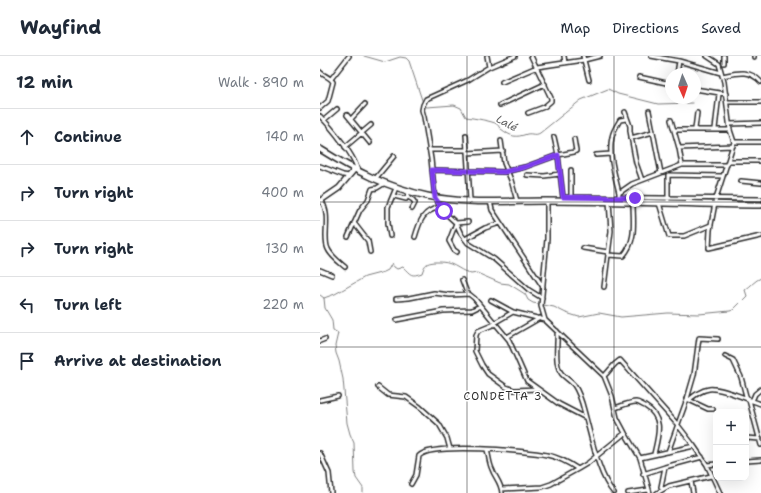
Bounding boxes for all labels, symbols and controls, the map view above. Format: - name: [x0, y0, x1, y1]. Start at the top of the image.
- text: Wayfind: [20, 15, 101, 40]
- text: Map: [561, 19, 591, 37]
- text: Directions: [613, 19, 679, 37]
- text: Saved: [701, 19, 741, 37]
- north arrow: [665, 68, 701, 104]
- text: 12 min: [16, 71, 73, 93]
- text: Walk · 890 m: [218, 74, 304, 91]
- water label: Lalé: [493, 112, 520, 135]
- icon: ahead: [16, 126, 38, 148]
- text: Continue: [54, 127, 122, 147]
- text: 140 m: [265, 128, 304, 145]
- icon: right: [16, 182, 38, 204]
- text: Turn right: [54, 183, 134, 203]
- text: 400 m: [261, 184, 304, 201]
- route end: [626, 189, 644, 207]
- route start: [435, 202, 453, 220]
- icon: right: [16, 238, 38, 260]
- text: Turn right: [54, 239, 134, 259]
- text: 130 m: [266, 240, 304, 257]
- icon: left: [16, 294, 38, 316]
- text: Turn left: [54, 295, 122, 315]
- text: 220 m: [262, 296, 304, 313]
- icon: arrive: [16, 350, 38, 372]
- text: Arrive at destination: [54, 351, 222, 371]
- district label: СONDETTA 3: [463, 389, 543, 404]
- map controls: [713, 409, 749, 481]
- button: +: [713, 409, 749, 445]
- button: −: [713, 445, 749, 481]

